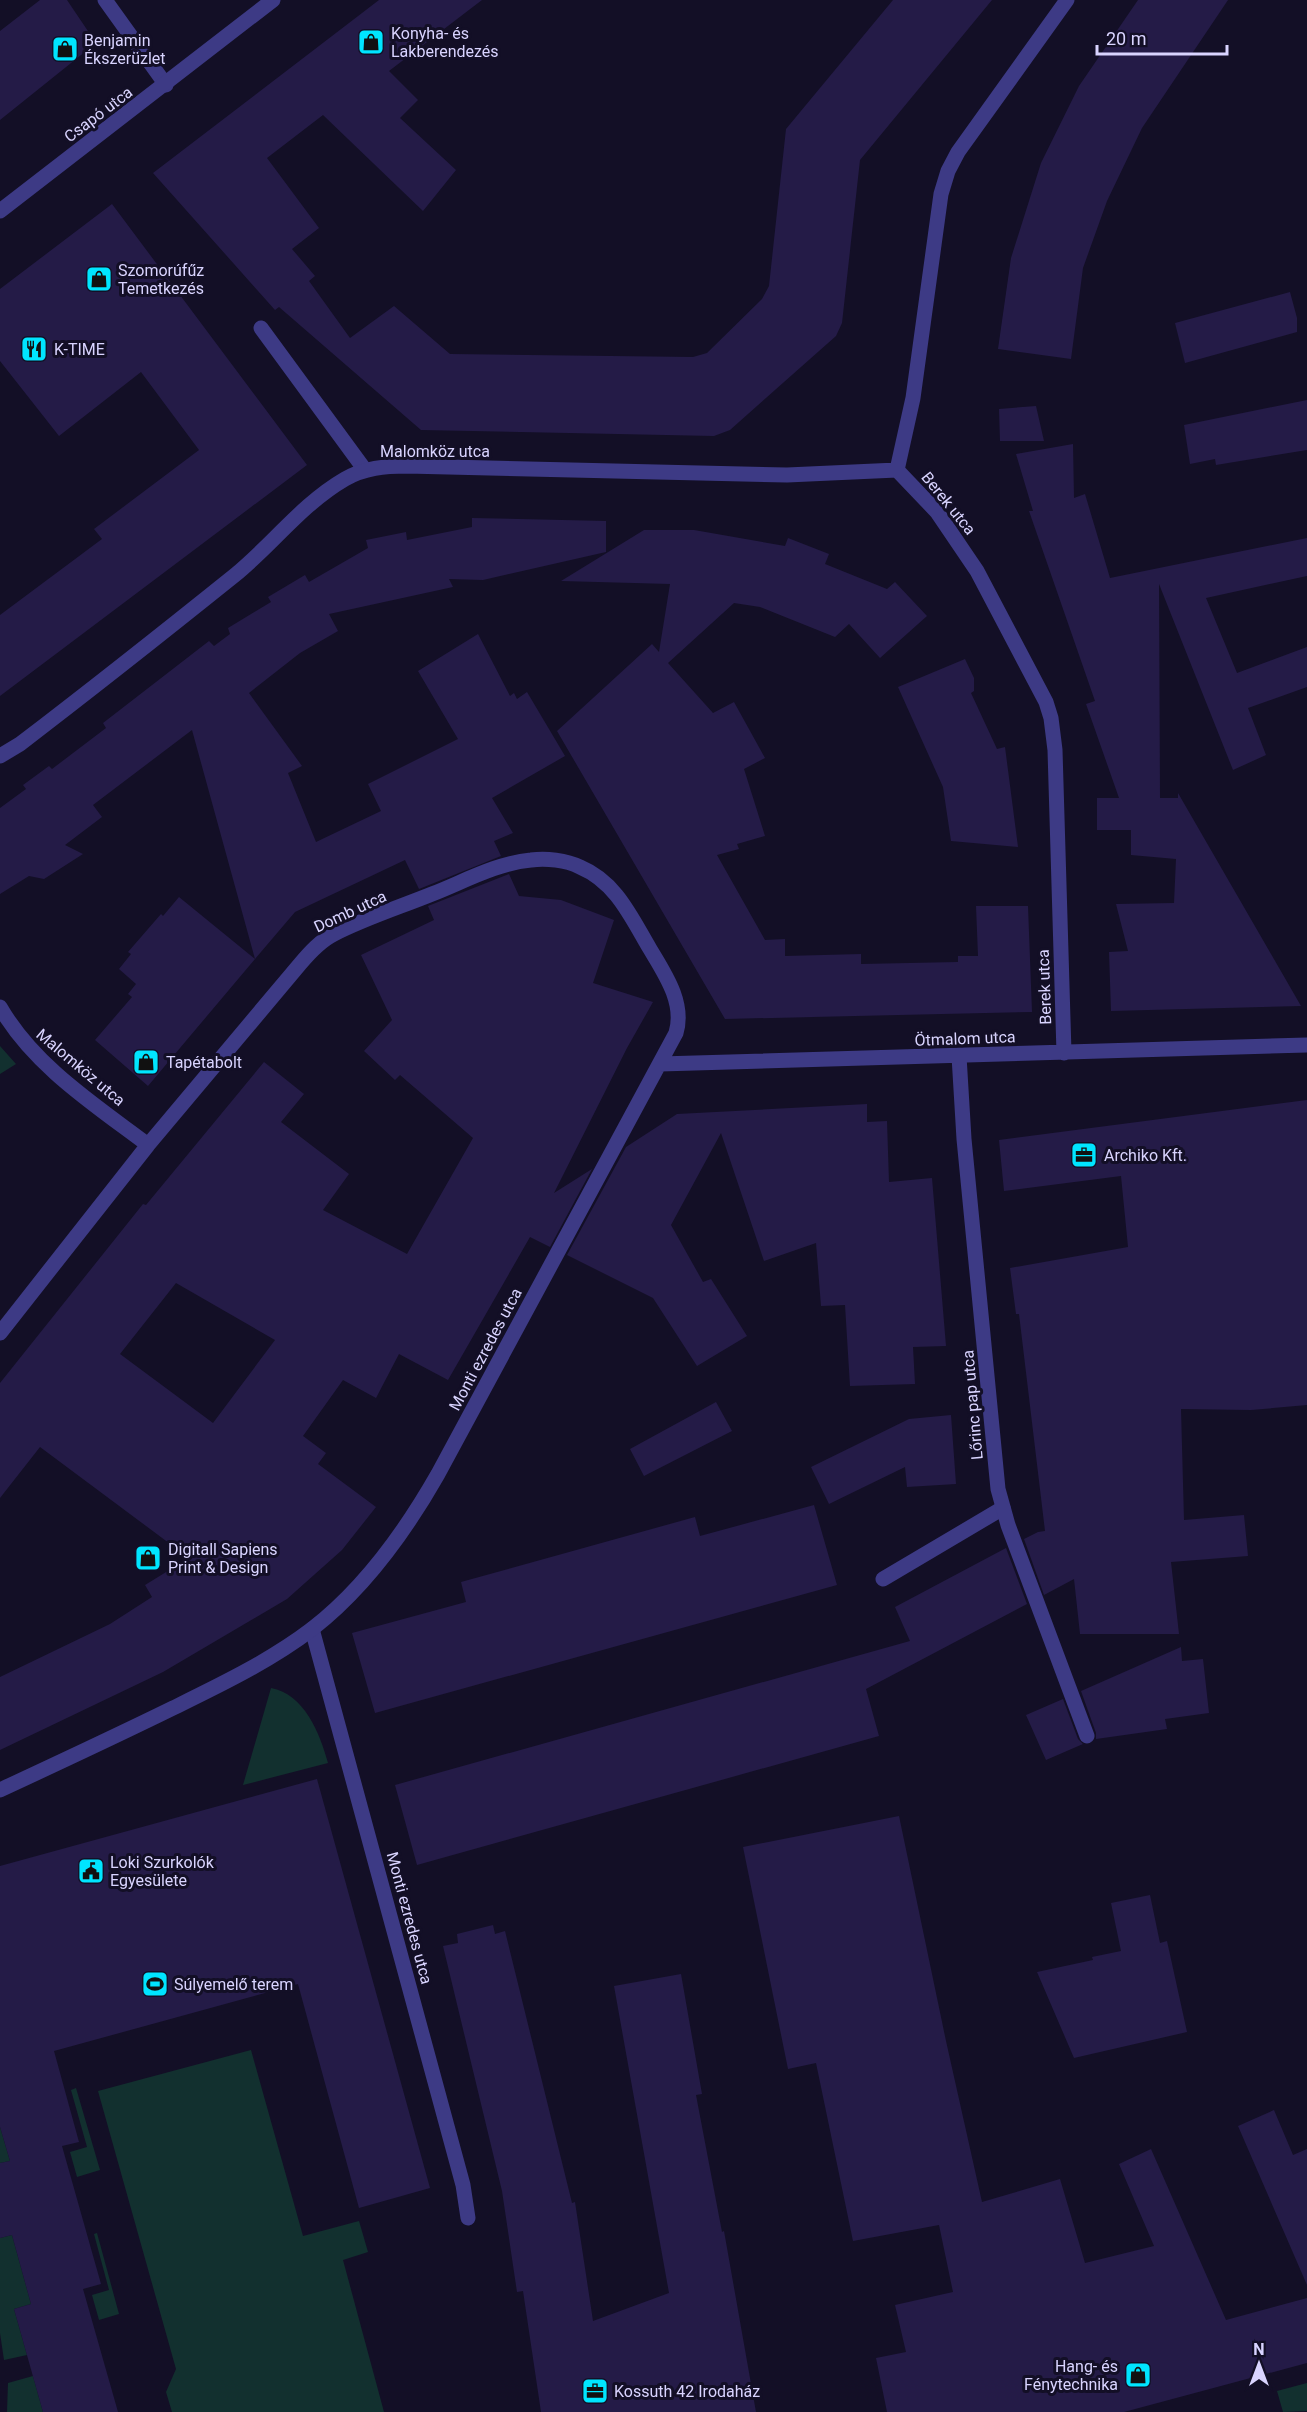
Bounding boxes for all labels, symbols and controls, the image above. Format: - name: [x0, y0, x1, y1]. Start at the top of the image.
- scale bar: [1097, 18, 1228, 56]
- place label: Konyha- és Lakberendezés: [391, 24, 499, 61]
- shop icon: Konyha- és Lakberendezés: [356, 27, 386, 57]
- text: 20 m: [1106, 28, 1146, 49]
- place label: Benjamin Ékszerüzlet: [84, 31, 166, 68]
- shop icon: Benjamin Ékszerüzlet: [50, 34, 80, 64]
- street label: Csapó utca: [60, 83, 136, 146]
- place label: Szomorúfűz Temetkezés: [118, 261, 204, 298]
- shop icon: Szomorúfűz Temetkezés: [84, 264, 114, 294]
- restaurant icon: K-TIME: [19, 334, 49, 364]
- place label: K-TIME: [54, 340, 105, 359]
- street label: Malomköz utca: [380, 442, 490, 461]
- street label: Berek utca: [917, 468, 980, 539]
- street label: Domb utca: [311, 886, 389, 936]
- street label: Berek utca: [1034, 949, 1055, 1025]
- street label: Malomköz utca: [32, 1025, 129, 1110]
- street label: Ötmalom utca: [914, 1027, 1016, 1050]
- shop icon: Tapétabolt: [131, 1047, 161, 1077]
- place label: Tapétabolt: [166, 1053, 242, 1072]
- office icon: Archiko Kft.: [1069, 1140, 1099, 1170]
- place label: Archiko Kft.: [1104, 1146, 1187, 1165]
- street label: Monti ezredes utca: [445, 1285, 526, 1414]
- street label: Lőrinc pap utca: [958, 1349, 987, 1461]
- place label: Digitall Sapiens Print & Design: [168, 1540, 278, 1577]
- shop icon: Digitall Sapiens Print & Design: [133, 1543, 163, 1573]
- street label: Monti ezredes utca: [383, 1850, 436, 1986]
- place label: Loki Szurkolók Egyesülete: [110, 1853, 215, 1890]
- public building icon: Loki Szurkolók Egyesülete: [76, 1856, 106, 1886]
- sports icon: Súlyemelő terem: [140, 1969, 170, 1999]
- place label: Súlyemelő terem: [174, 1975, 293, 1994]
- north arrow: [1229, 2334, 1289, 2394]
- text: N: [1253, 2340, 1265, 2359]
- place label: Hang- és Fénytechnika: [1024, 2357, 1118, 2394]
- shop icon: Hang- és Fénytechnika: [1123, 2360, 1153, 2390]
- office icon: Kossuth 42 Irodaház: [580, 2376, 610, 2406]
- place label: Kossuth 42 Irodaház: [614, 2382, 760, 2401]

